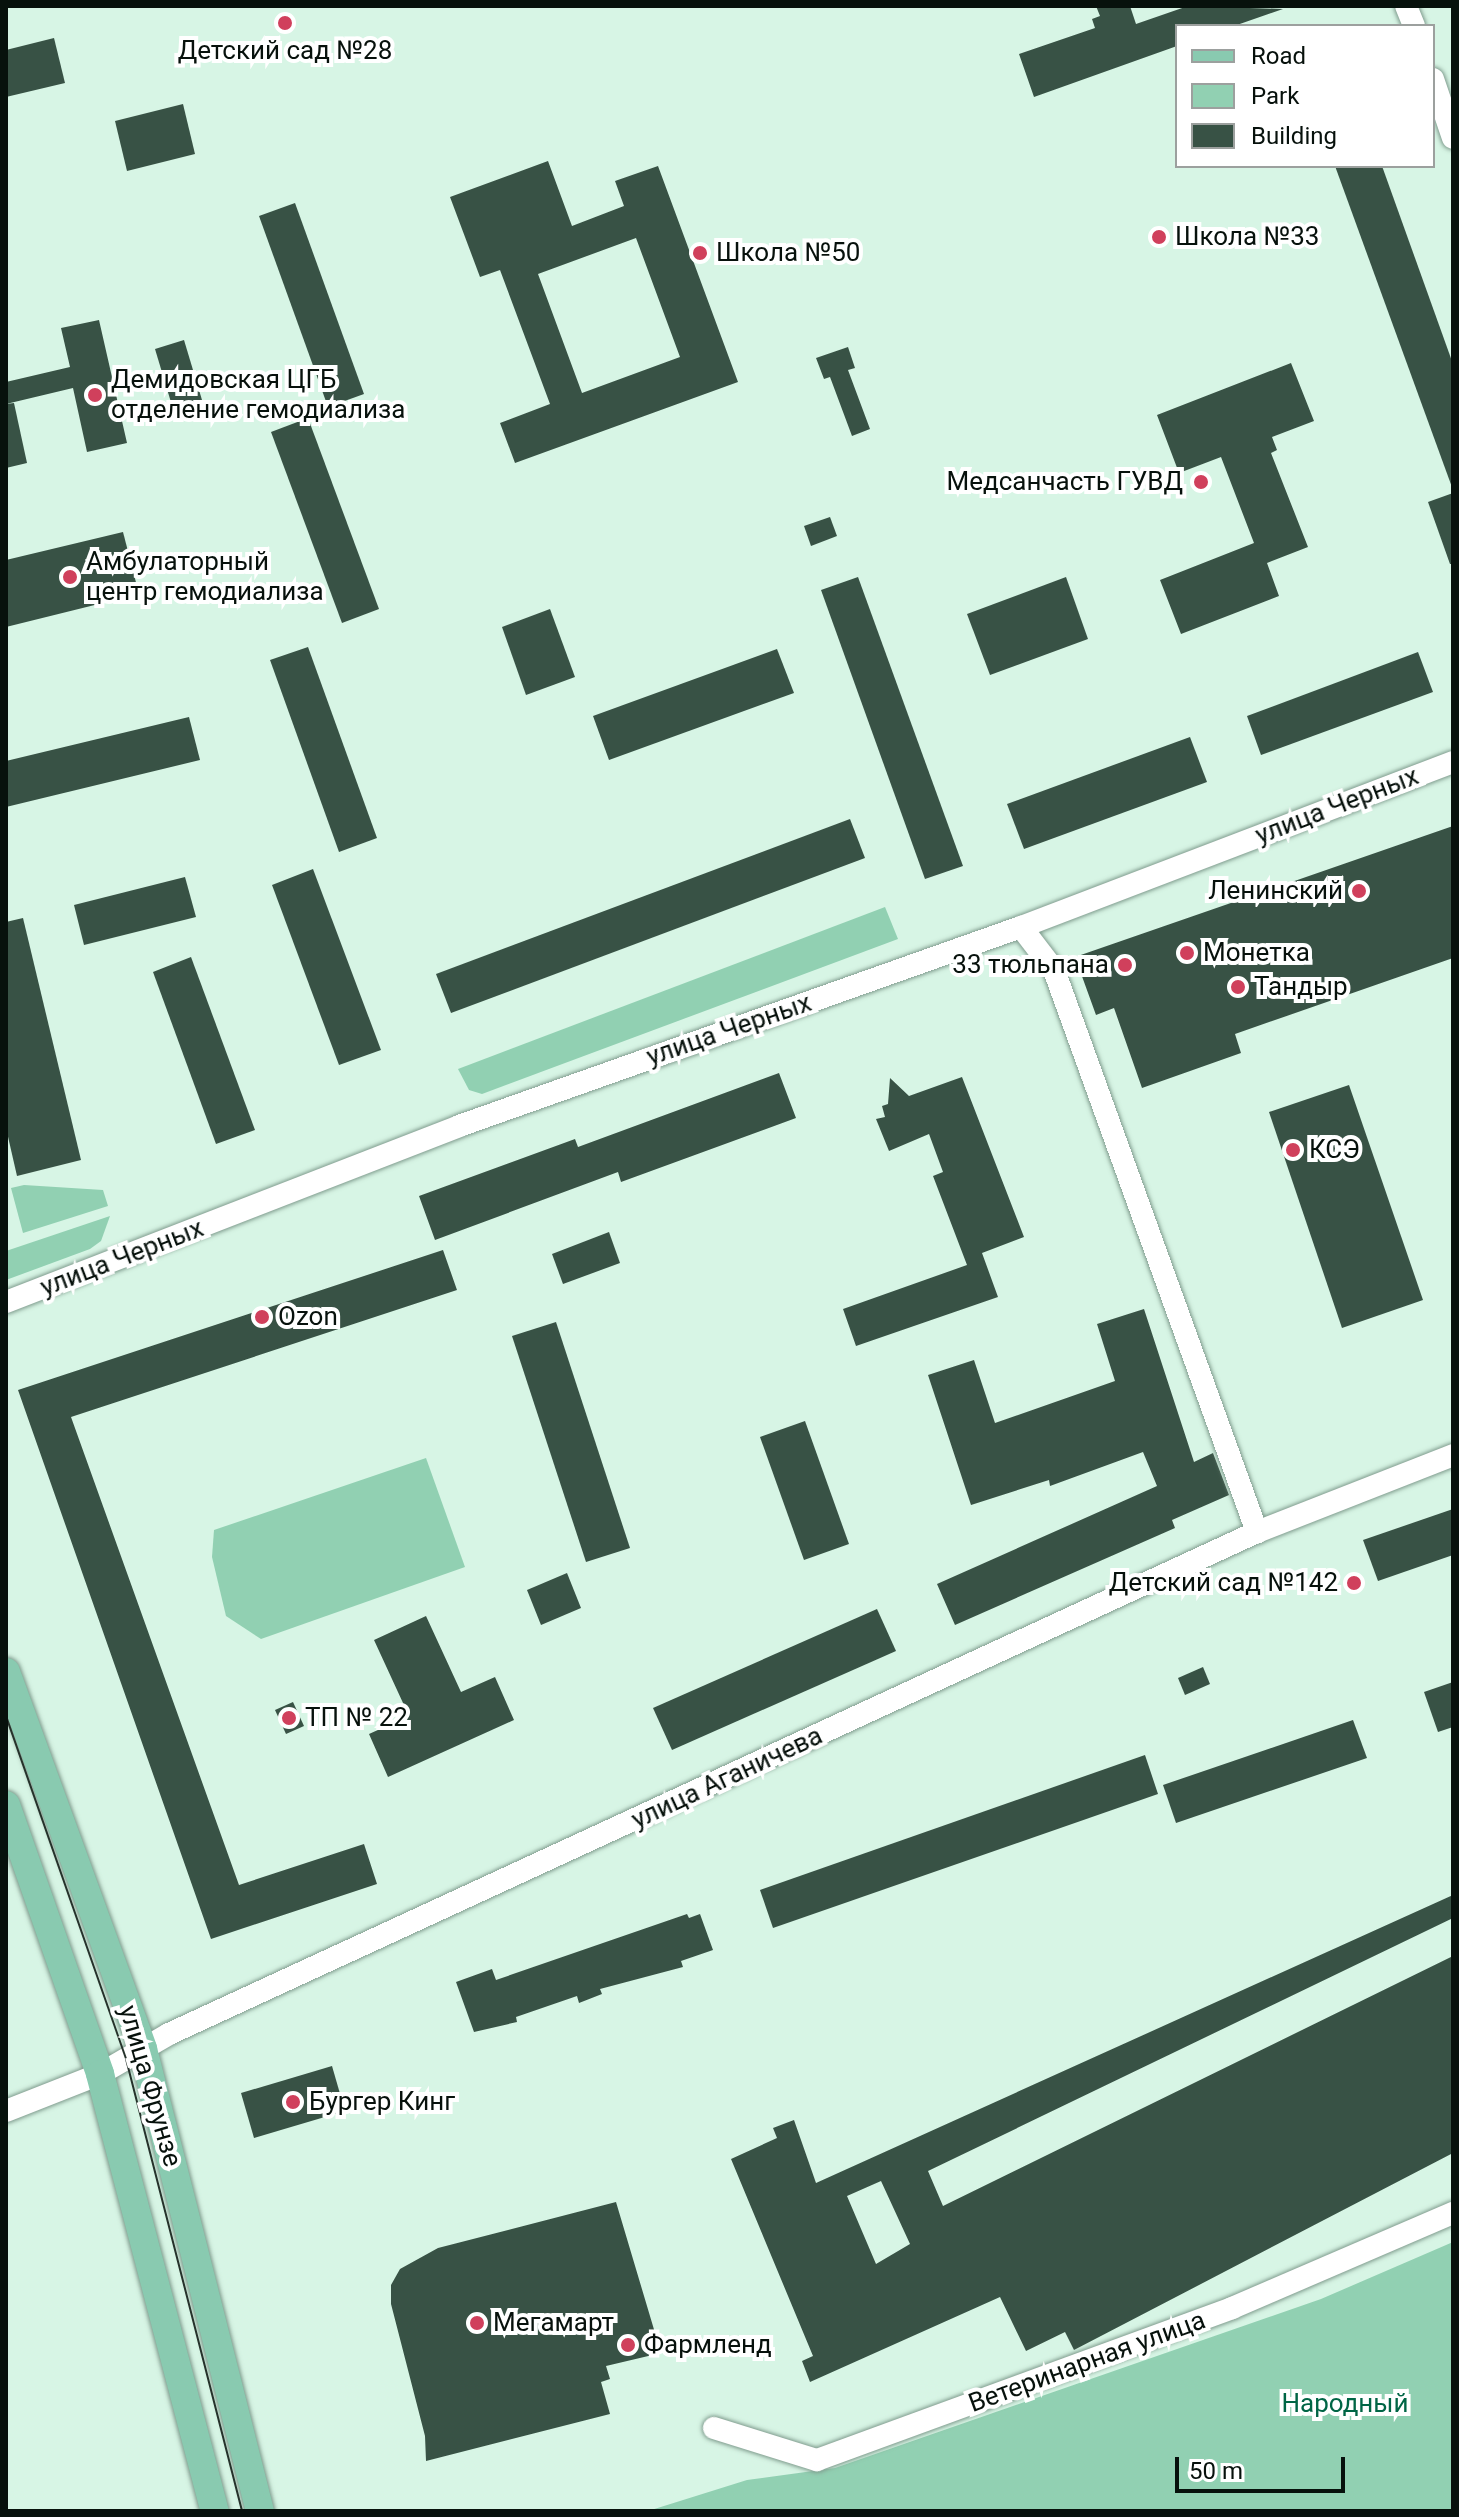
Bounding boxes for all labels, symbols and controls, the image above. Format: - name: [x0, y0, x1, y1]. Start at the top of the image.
- marker: Детский сад №28: [276, 14, 294, 32]
- legend: [1175, 24, 1435, 168]
- place label: Детский сад №28: [178, 35, 392, 67]
- text: Road: [1251, 42, 1306, 70]
- text: Park: [1251, 82, 1299, 110]
- text: Building: [1251, 122, 1337, 150]
- place label: Школа №33: [1175, 221, 1319, 253]
- marker: Школа №33: [1150, 228, 1168, 246]
- place label: Школа №50: [716, 237, 860, 269]
- marker: Школа №50: [691, 244, 709, 262]
- place label: Демидовская ЦГБ отделение гемодиализа: [111, 364, 405, 426]
- marker: Демидовская ЦГБ отделение гемодиализа: [86, 386, 104, 404]
- place label: Медсанчасть ГУВД: [947, 466, 1183, 498]
- marker: Медсанчасть ГУВД: [1190, 471, 1212, 493]
- place label: Амбулаторный центр гемодиализа: [86, 546, 324, 608]
- marker: Амбулаторный центр гемодиализа: [61, 568, 79, 586]
- street label: улица Черных: [1251, 761, 1423, 851]
- place label: Ленинский: [1208, 875, 1343, 907]
- marker: Ленинский: [1350, 882, 1368, 900]
- place label: Монетка: [1203, 937, 1310, 969]
- marker: Монетка: [1178, 944, 1196, 962]
- place label: 33 тюльпана: [952, 949, 1109, 981]
- marker: 33 тюльпана: [1116, 956, 1134, 974]
- place label: Тандыр: [1254, 971, 1348, 1003]
- marker: Тандыр: [1229, 978, 1247, 996]
- street label: улица Черных: [643, 987, 815, 1073]
- place label: КСЭ: [1309, 1134, 1360, 1166]
- marker: КСЭ: [1284, 1141, 1302, 1159]
- street label: улица Черных: [36, 1213, 208, 1303]
- place label: Ozon: [278, 1301, 338, 1333]
- marker: Ozon: [253, 1308, 271, 1326]
- place label: Детский сад №142: [1109, 1567, 1338, 1599]
- marker: Детский сад №142: [1345, 1574, 1363, 1592]
- place label: ТП № 22: [305, 1702, 408, 1734]
- marker: ТП № 22: [280, 1709, 298, 1727]
- street label: улица Аганичева: [627, 1720, 827, 1836]
- street label: улица Фрунзе: [112, 2002, 188, 2170]
- place label: Бургер Кинг: [309, 2086, 455, 2118]
- marker: Бургер Кинг: [284, 2093, 302, 2111]
- street label: Ветеринарная улица: [964, 2305, 1210, 2419]
- place label: Мегамарт: [493, 2307, 614, 2339]
- marker: Мегамарт: [468, 2314, 486, 2332]
- place label: Фармленд: [644, 2329, 772, 2361]
- marker: Фармленд: [619, 2336, 637, 2354]
- park label: Народный: [1281, 2388, 1409, 2420]
- scale bar: [1179, 2441, 1349, 2491]
- text: 50 m: [1189, 2457, 1243, 2485]

